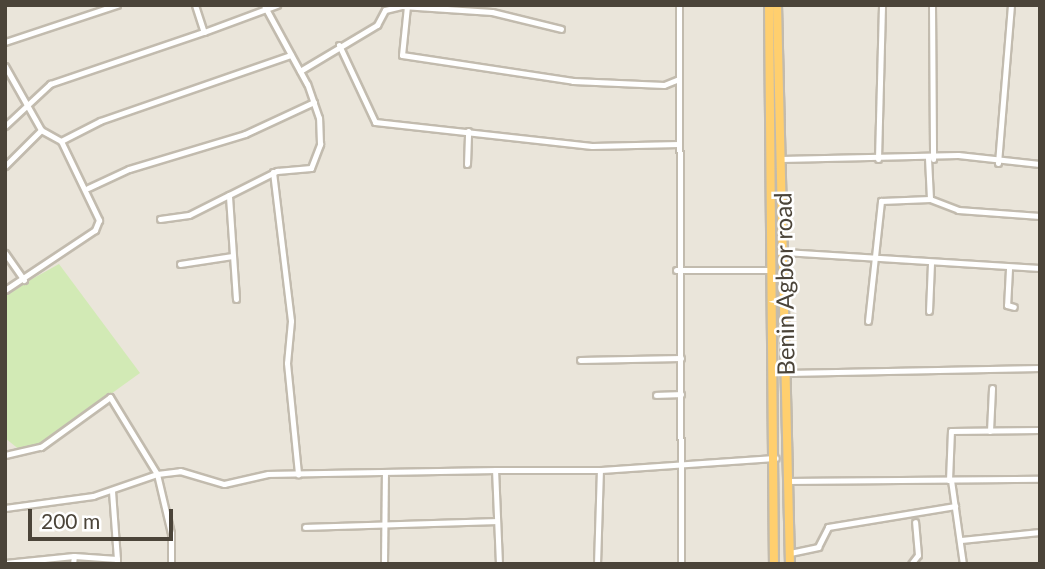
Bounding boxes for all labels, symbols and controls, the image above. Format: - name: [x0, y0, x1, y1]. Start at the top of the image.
- street label: Benin Agbor road: [768, 191, 800, 377]
- scale bar: [32, 496, 177, 540]
- text: 200 m: [41, 508, 100, 533]

